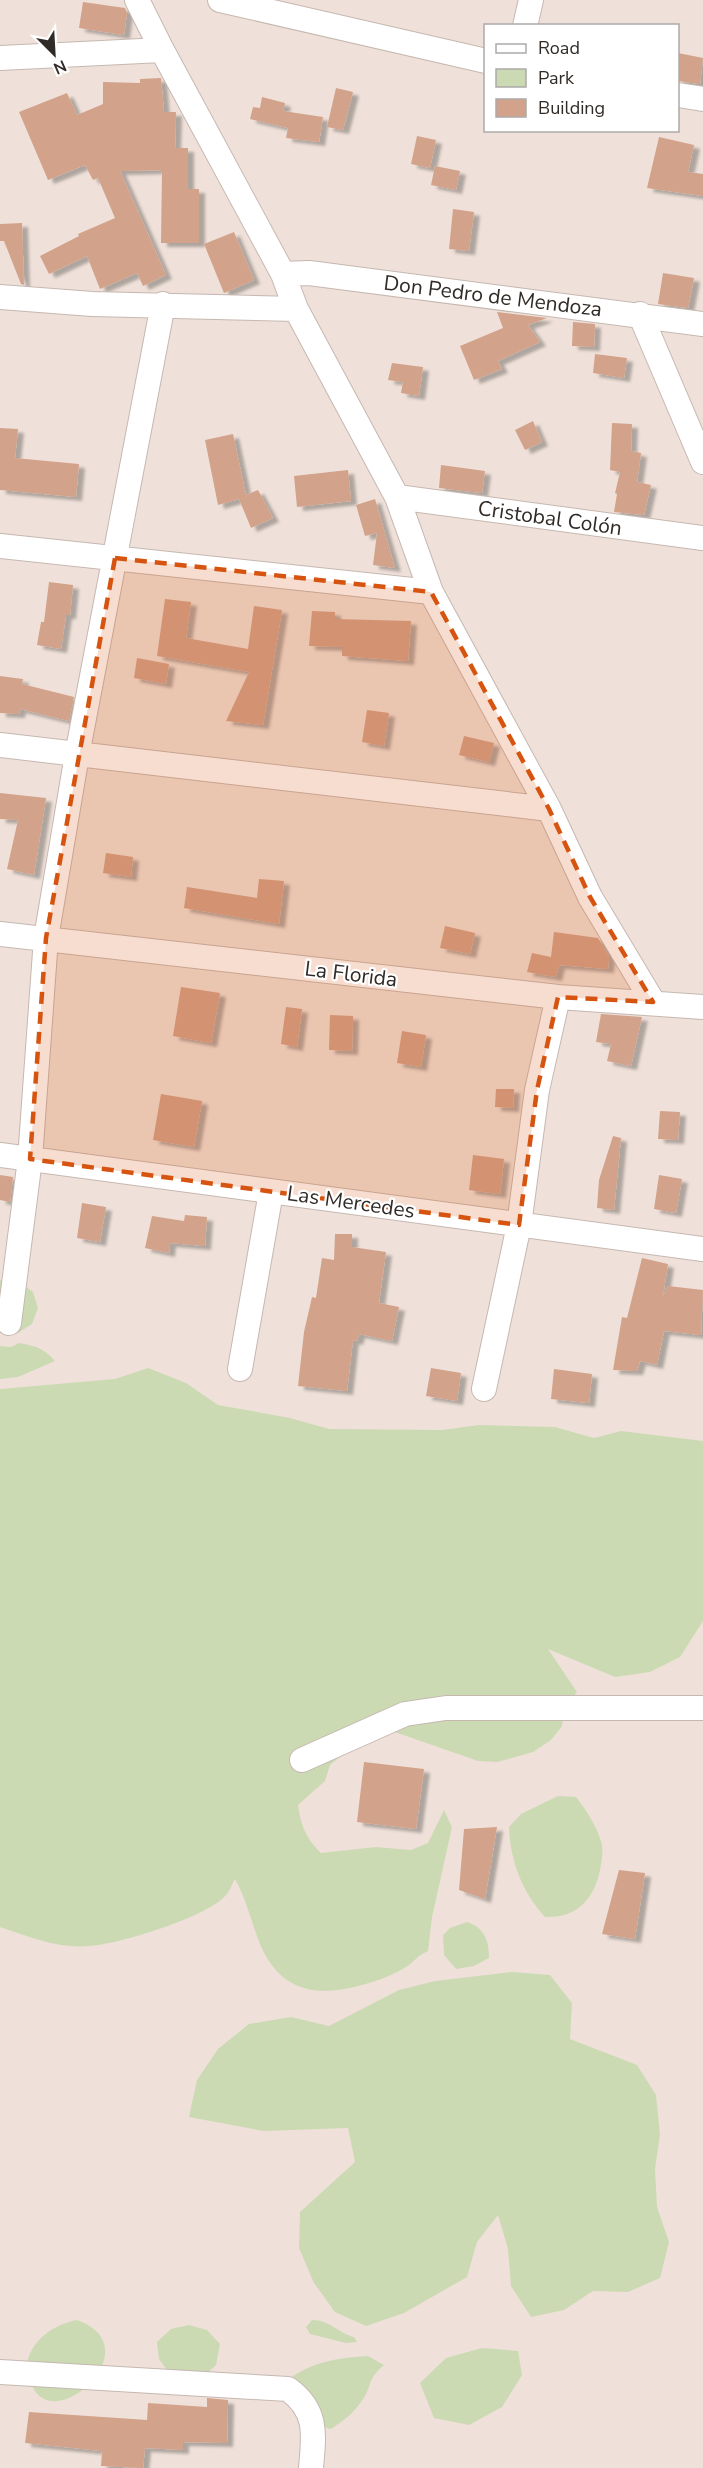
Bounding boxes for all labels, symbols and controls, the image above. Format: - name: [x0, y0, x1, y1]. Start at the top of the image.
- north arrow: [24, 24, 84, 84]
- legend: [484, 24, 679, 132]
- text: Road: [538, 36, 580, 60]
- text: N: [50, 54, 70, 79]
- text: Park: [538, 66, 575, 90]
- text: Building: [538, 96, 605, 120]
- street label: Don Pedro de Mendoza: [382, 269, 604, 323]
- street label: Cristobal Colón: [476, 494, 624, 542]
- street label: La Florida: [303, 954, 399, 994]
- street label: Las Mercedes: [285, 1179, 417, 1225]

